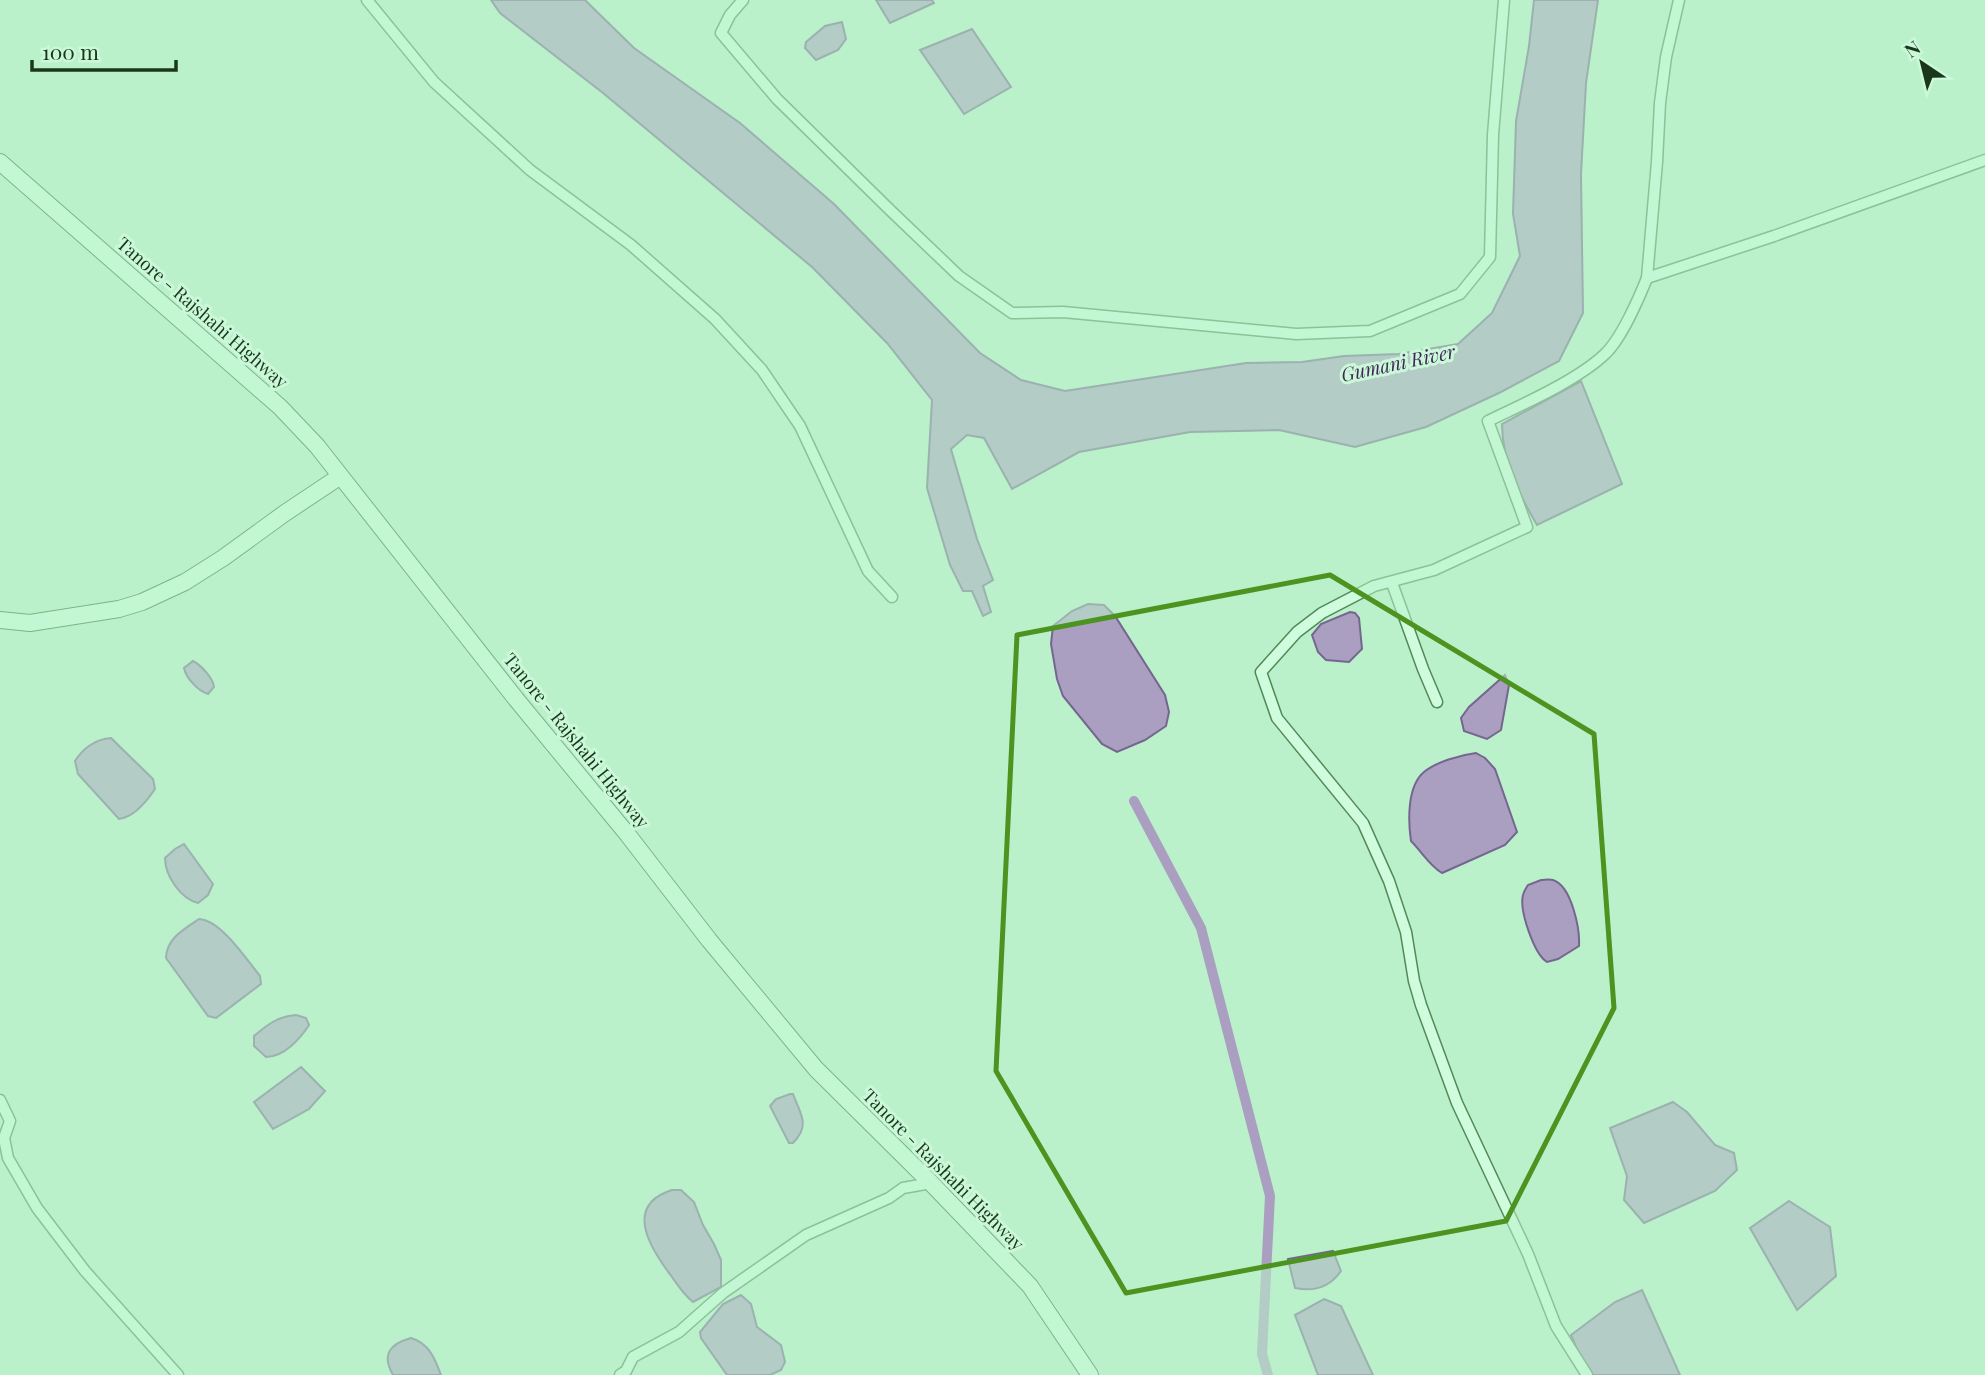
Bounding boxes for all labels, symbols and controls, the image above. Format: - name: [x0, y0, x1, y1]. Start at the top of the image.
- scale bar: [32, 28, 175, 72]
- north arrow: [1887, 28, 1957, 98]
- text: N: [1899, 34, 1925, 63]
- text: 100 m: [42, 37, 99, 65]
- street label: Tanore - Rajshahi Highway: [112, 231, 293, 393]
- water label: Gumani River: [1338, 337, 1458, 387]
- street label: Tanore - Rajshahi Highway: [499, 648, 655, 833]
- street label: Tanore - Rajshahi Highway: [858, 1083, 1030, 1255]

